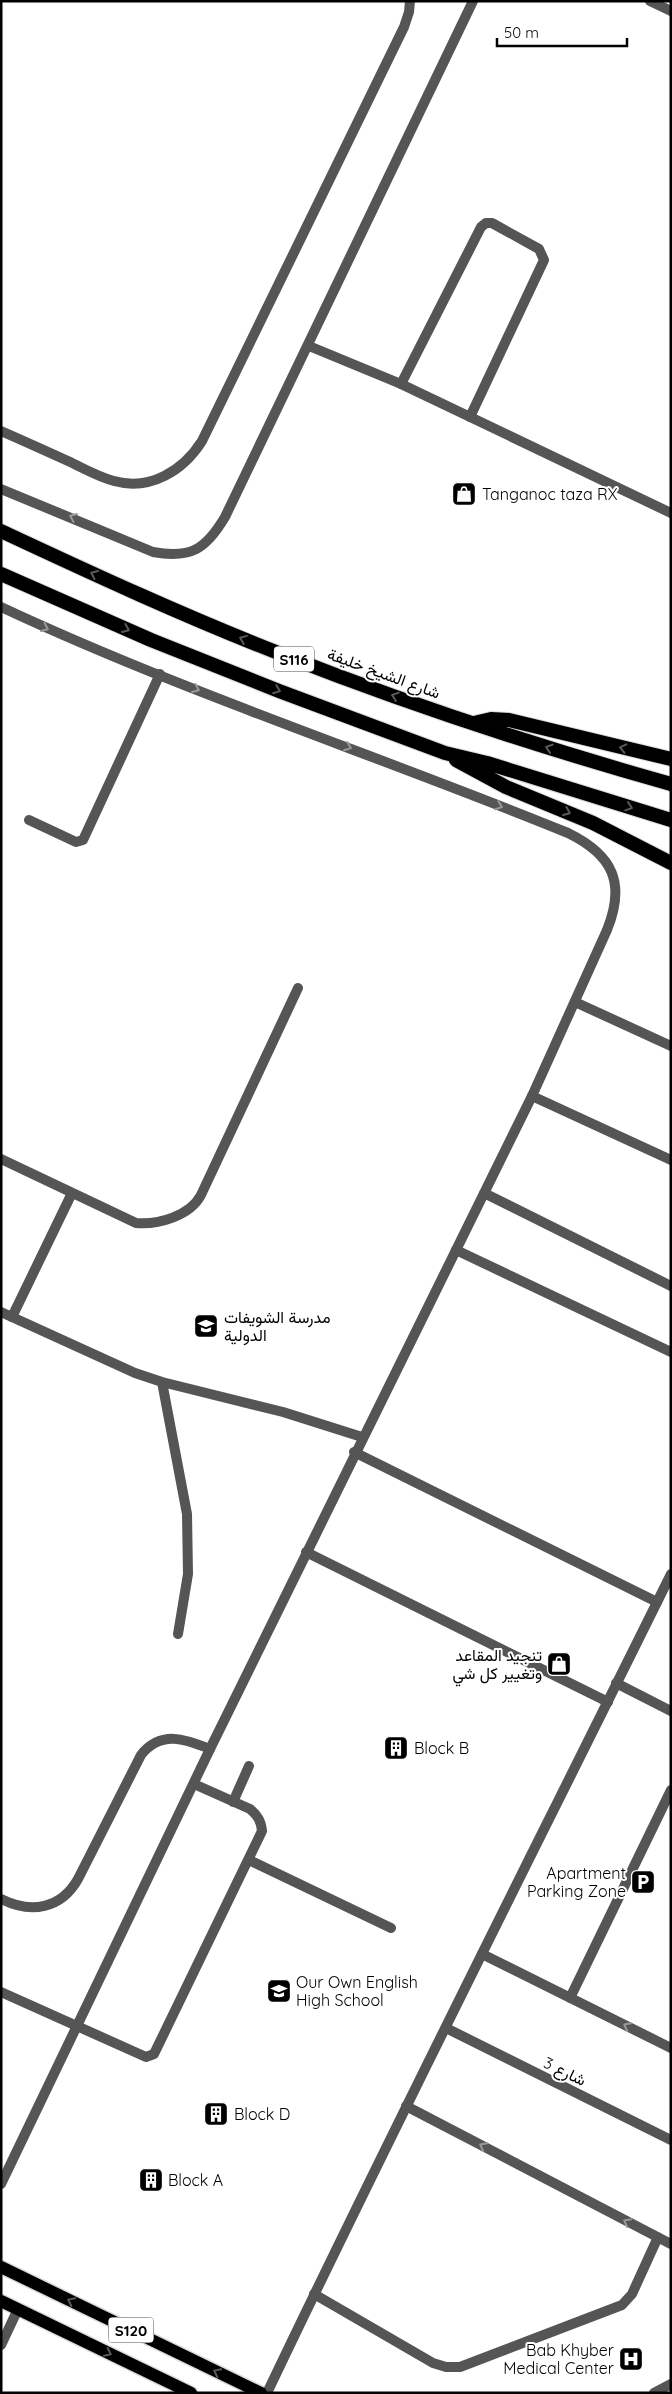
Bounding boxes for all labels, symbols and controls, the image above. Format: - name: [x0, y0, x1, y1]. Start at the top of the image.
- scale bar: [497, 15, 627, 47]
- text: 50 m: [504, 23, 539, 42]
- shop icon: Tanganoc taza RX: [451, 481, 477, 507]
- place label: Tanganoc taza RX: [482, 484, 618, 504]
- one-way arrow: [69, 513, 78, 524]
- one-way arrow: [90, 570, 99, 580]
- one-way arrow: [40, 621, 49, 631]
- one-way arrow: [121, 623, 130, 634]
- one-way arrow: [239, 635, 248, 645]
- street label: شارع الشيخ خليفة: [324, 643, 443, 705]
- road number: S116: [274, 646, 314, 672]
- one-way arrow: [191, 682, 200, 693]
- one-way arrow: [272, 684, 280, 694]
- one-way arrow: [391, 692, 400, 702]
- one-way arrow: [343, 741, 352, 751]
- one-way arrow: [545, 743, 554, 753]
- one-way arrow: [619, 743, 628, 754]
- one-way arrow: [494, 799, 503, 810]
- one-way arrow: [625, 802, 633, 812]
- one-way arrow: [562, 806, 571, 817]
- place label: مدرسة الشويفات الدولية: [224, 1307, 331, 1346]
- school or university icon: مدرسة الشويفات الدولية: [193, 1313, 219, 1339]
- place label: تنجيد المقاعد وتغيير كل شي: [452, 1645, 542, 1687]
- shop icon: تنجيد المقاعد وتغيير كل شي: [546, 1651, 572, 1677]
- building icon: Block B: [383, 1735, 409, 1761]
- place label: Block B: [414, 1738, 469, 1758]
- place label: Apartment Parking Zone: [527, 1863, 626, 1901]
- parking icon: Apartment Parking Zone: [630, 1869, 656, 1895]
- place label: Our Own English High School: [296, 1972, 418, 2010]
- school or university icon: Our Own English High School: [266, 1978, 292, 2004]
- one-way arrow: [623, 2022, 632, 2032]
- street label: شارع 3: [540, 2052, 590, 2092]
- building icon: Block D: [203, 2101, 229, 2127]
- place label: Block D: [234, 2104, 290, 2124]
- one-way arrow: [480, 2142, 489, 2152]
- building icon: Block A: [138, 2167, 164, 2193]
- place label: Block A: [168, 2170, 223, 2190]
- one-way arrow: [624, 2218, 633, 2228]
- one-way arrow: [67, 2297, 76, 2307]
- road number: S120: [108, 2318, 154, 2342]
- place label: Bab Khyber Medical Center: [503, 2340, 614, 2378]
- one-way arrow: [103, 2346, 112, 2357]
- hospital icon: Bab Khyber Medical Center: [618, 2346, 644, 2372]
- one-way arrow: [213, 2367, 222, 2378]

